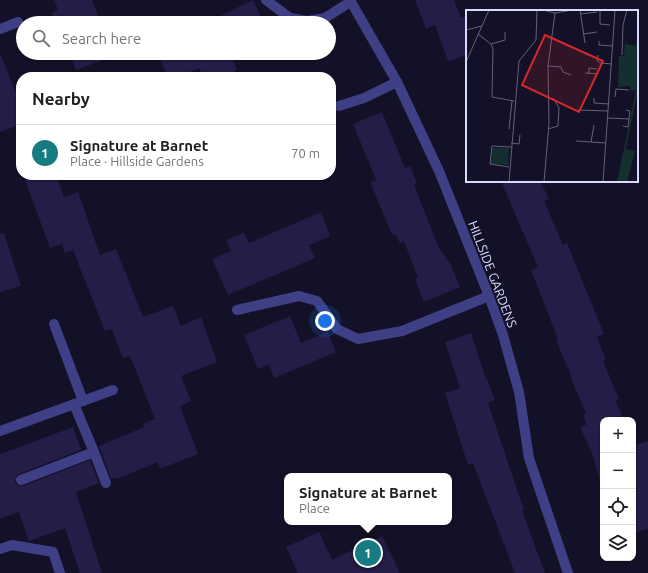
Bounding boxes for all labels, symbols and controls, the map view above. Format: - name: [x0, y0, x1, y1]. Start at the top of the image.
- inset map: [466, 10, 638, 182]
- search box: [16, 16, 336, 60]
- icon: search: [30, 27, 52, 49]
- text: Search here: [62, 30, 141, 47]
- text: Nearby: [32, 89, 90, 108]
- text: Signature at Barnet: [70, 137, 208, 154]
- text: 1: [41, 146, 49, 160]
- text: 70 m: [291, 146, 320, 160]
- text: Place · Hillside Gardens: [70, 154, 204, 168]
- street label: HILLSIDE GARDENS: [466, 219, 520, 329]
- your location: [315, 311, 335, 331]
- map controls: [600, 417, 636, 561]
- button: +: [600, 417, 636, 453]
- button: −: [600, 453, 636, 489]
- popup: [284, 473, 452, 525]
- text: Signature at Barnet: [299, 484, 437, 501]
- button: locate: [600, 489, 636, 525]
- text: Place: [299, 501, 330, 515]
- button: layers: [600, 525, 636, 561]
- pin: 1: [355, 538, 381, 568]

